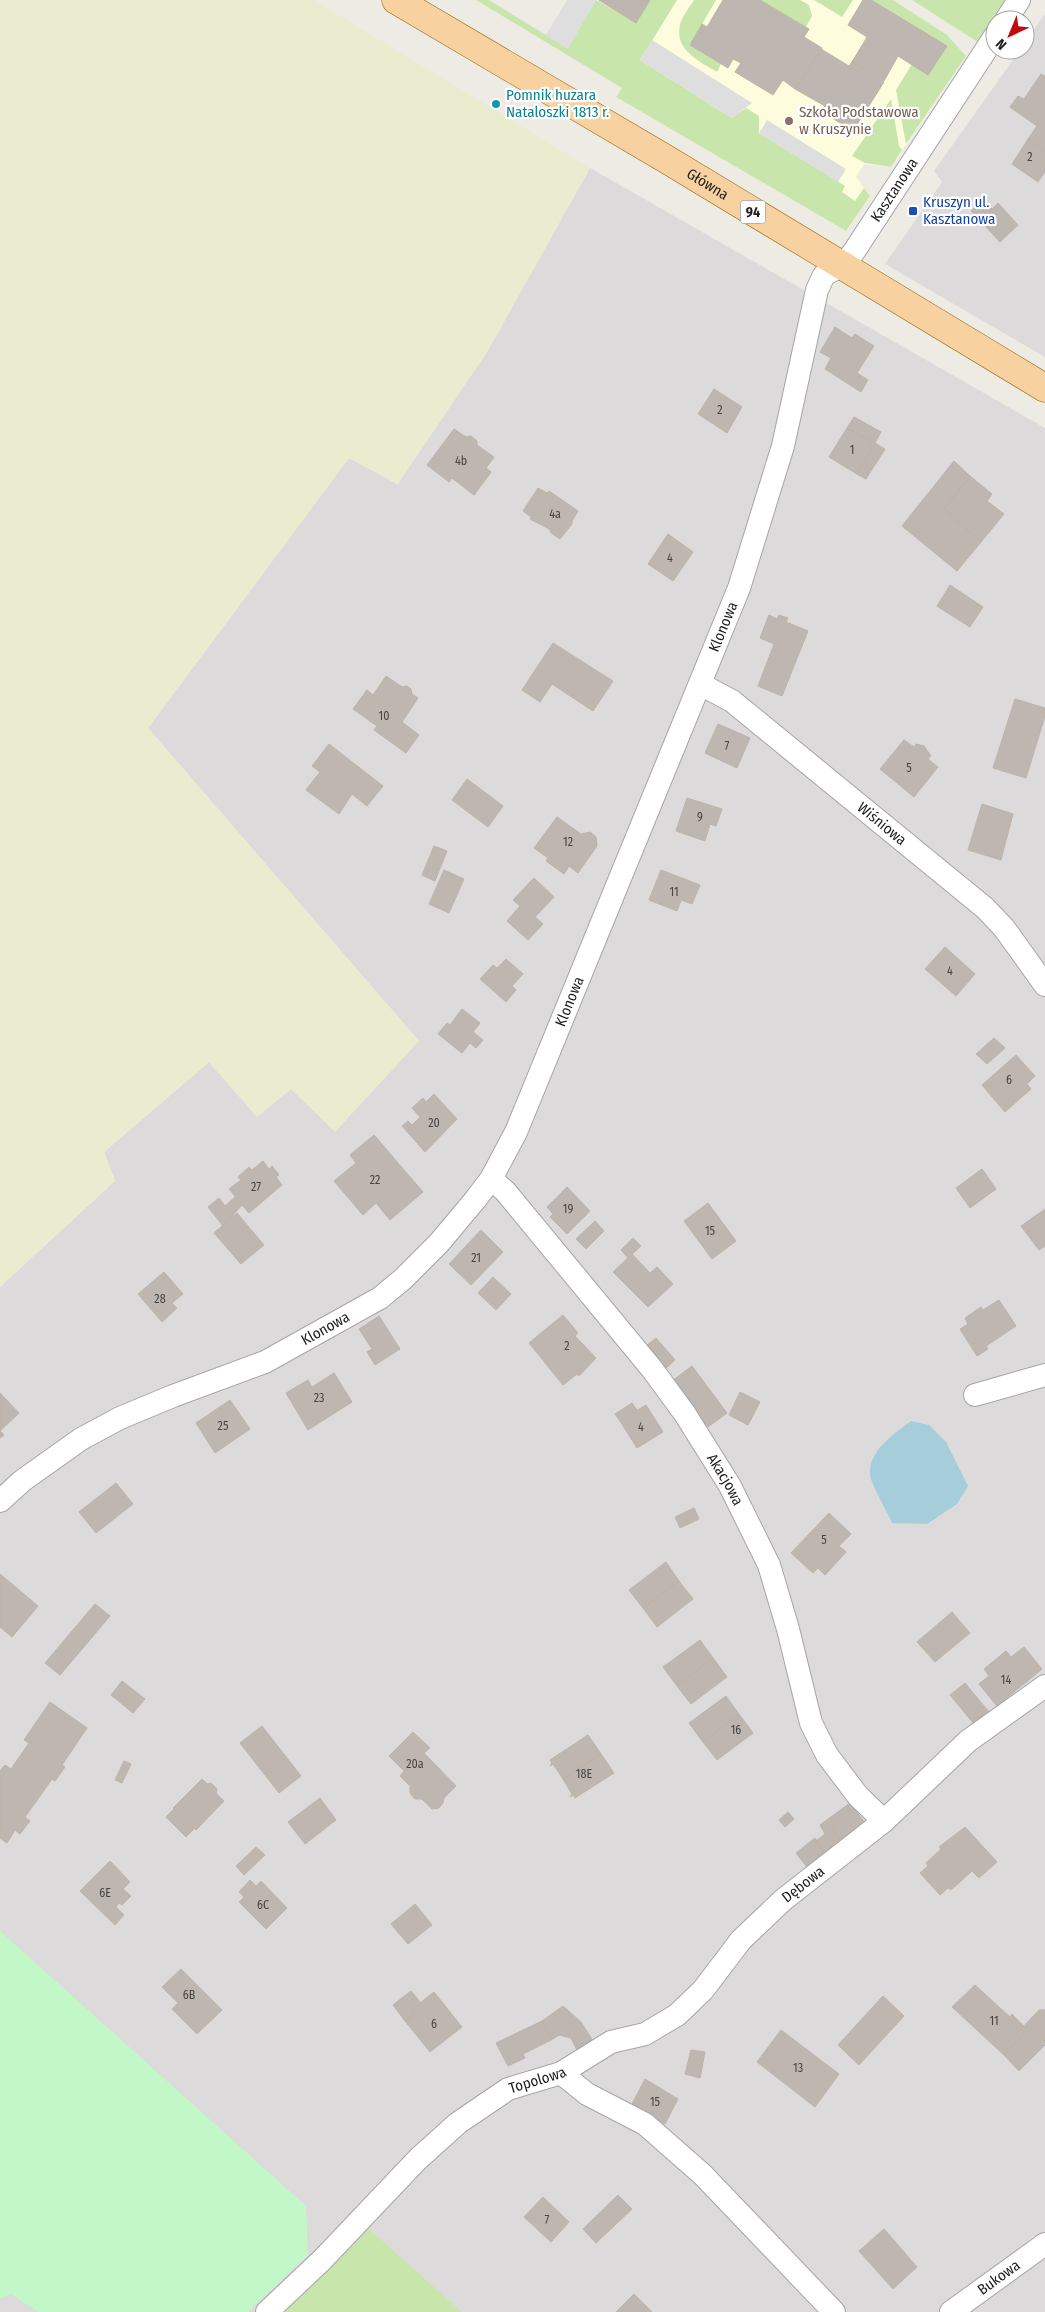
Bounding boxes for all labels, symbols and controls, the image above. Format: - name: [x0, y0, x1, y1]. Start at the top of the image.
- north arrow: [985, 10, 1035, 60]
- text: N: [992, 35, 1010, 53]
- place label: Pomnik huzara Nataloszki 1813 r.: [506, 86, 609, 121]
- marker: Pomnik huzara Nataloszki 1813 r.: [490, 98, 502, 110]
- place label: Szkoła Podstawowa w Kruszynie: [799, 103, 919, 138]
- marker: Szkoła Podstawowa w Kruszynie: [783, 115, 795, 127]
- house number: 2: [1027, 150, 1033, 164]
- street label: Kasztanowa: [867, 155, 922, 225]
- street label: Główna: [683, 165, 732, 204]
- place label: Kruszyn ul. Kasztanowa: [923, 193, 995, 228]
- road number: 94: [740, 200, 766, 223]
- marker: Kruszyn ul. Kasztanowa: [907, 205, 919, 217]
- house number: 2: [717, 403, 723, 417]
- house number: 1: [850, 443, 854, 457]
- house number: 4b: [455, 454, 467, 468]
- house number: 4a: [549, 507, 561, 521]
- house number: 4: [667, 551, 673, 565]
- street label: Klonowa: [705, 599, 741, 654]
- house number: 10: [379, 709, 389, 723]
- house number: 7: [725, 739, 730, 753]
- house number: 5: [906, 761, 912, 775]
- street label: Wiśniowa: [854, 798, 910, 849]
- house number: 9: [697, 810, 703, 824]
- house number: 12: [563, 835, 573, 849]
- house number: 11: [669, 885, 679, 899]
- house number: 4: [947, 964, 953, 978]
- street label: Klonowa: [551, 974, 588, 1029]
- house number: 6: [1006, 1073, 1012, 1087]
- house number: 20: [428, 1116, 440, 1130]
- house number: 22: [370, 1173, 380, 1187]
- house number: 27: [251, 1180, 261, 1194]
- house number: 19: [563, 1202, 573, 1216]
- house number: 15: [705, 1224, 716, 1238]
- house number: 21: [471, 1251, 481, 1265]
- house number: 28: [154, 1292, 166, 1306]
- street label: Klonowa: [298, 1308, 353, 1349]
- house number: 2: [564, 1339, 570, 1353]
- house number: 23: [314, 1391, 324, 1405]
- house number: 25: [218, 1419, 229, 1433]
- house number: 4: [638, 1420, 644, 1434]
- street label: Akacjowa: [703, 1450, 747, 1508]
- house number: 5: [821, 1533, 827, 1547]
- house number: 14: [1001, 1673, 1011, 1687]
- house number: 16: [731, 1723, 741, 1737]
- house number: 20a: [406, 1757, 424, 1771]
- house number: 18E: [576, 1767, 593, 1781]
- street label: Dębowa: [778, 1862, 828, 1906]
- house number: 6E: [99, 1886, 111, 1900]
- house number: 6C: [257, 1898, 269, 1912]
- house number: 6B: [183, 1988, 196, 2002]
- house number: 11: [989, 2014, 999, 2028]
- house number: 6: [431, 2017, 437, 2031]
- house number: 13: [793, 2061, 803, 2075]
- street label: Topolowa: [507, 2063, 570, 2097]
- house number: 15: [650, 2095, 661, 2109]
- house number: 7: [545, 2213, 550, 2227]
- street label: Bukowa: [974, 2256, 1023, 2299]

